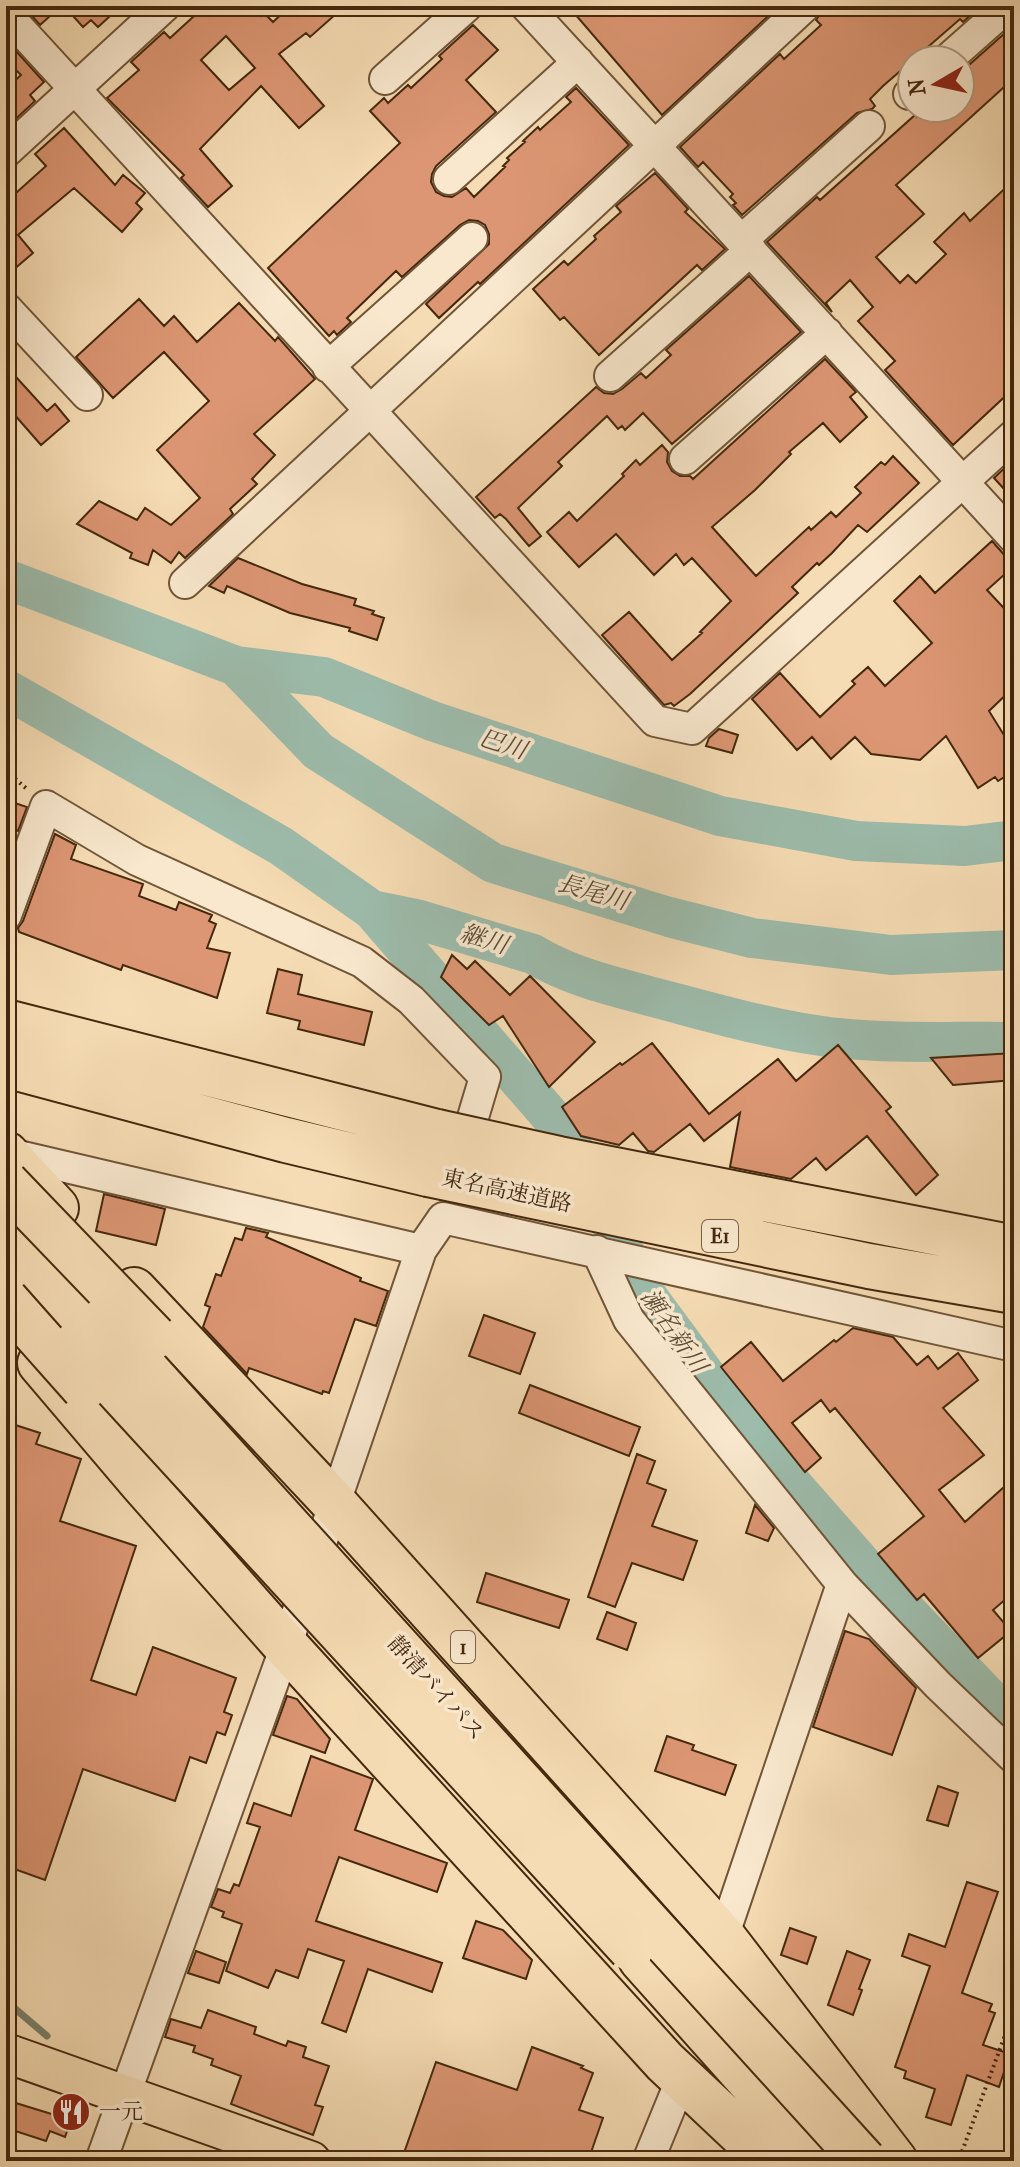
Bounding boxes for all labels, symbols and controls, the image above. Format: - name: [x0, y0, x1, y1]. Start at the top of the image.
- north arrow: [896, 44, 976, 124]
- text: N: [903, 76, 931, 97]
- water label: 巴川: [476, 723, 533, 766]
- water label: 長尾川: [555, 869, 634, 916]
- water label: 継川: [457, 919, 514, 960]
- street label: 東名高速道路: [440, 1165, 574, 1217]
- road number: E1: [702, 1220, 738, 1252]
- water label: 瀬名新川: [635, 1284, 715, 1381]
- street label: 静清バイパス: [382, 1630, 490, 1746]
- road number: 1: [451, 1631, 475, 1663]
- restaurant icon: 一元: [50, 2091, 92, 2133]
- place label: 一元: [99, 2099, 143, 2125]

